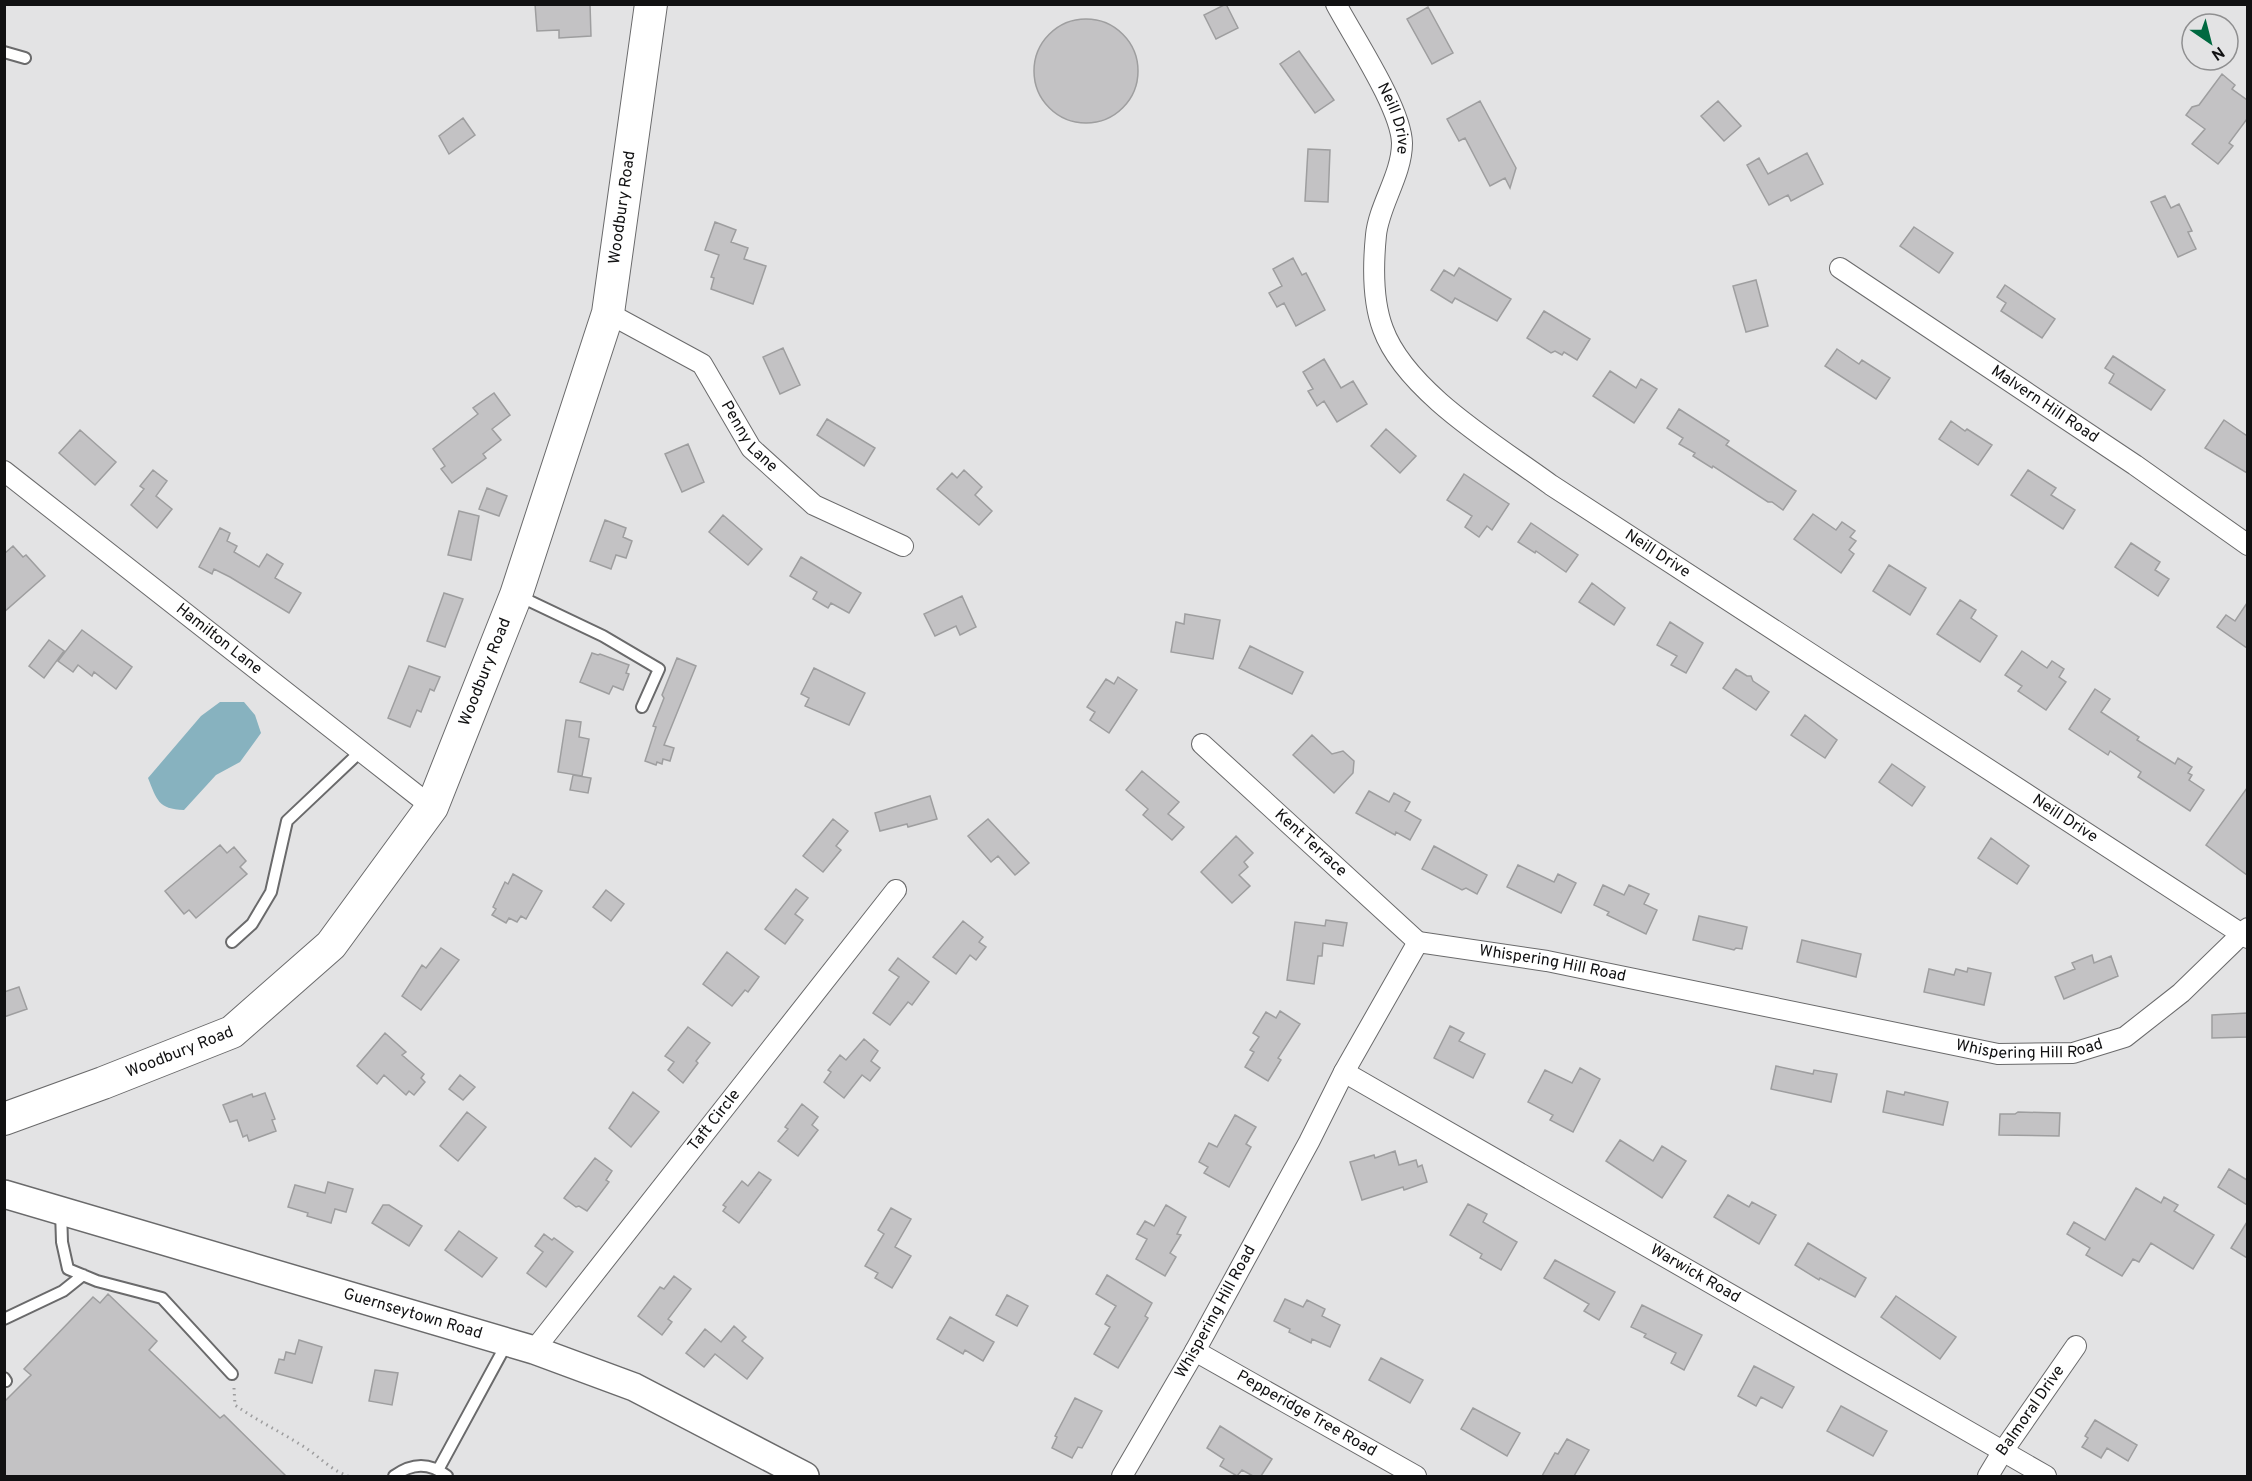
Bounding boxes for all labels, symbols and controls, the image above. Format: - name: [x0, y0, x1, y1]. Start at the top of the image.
- north arrow: [2180, 12, 2240, 72]
- text: N: [2207, 41, 2228, 64]
- street label: Neill Drive: [1372, 80, 1412, 155]
- street label: Woodbury Road: [605, 150, 640, 266]
- street label: Malvern Hill Road: [1987, 361, 2102, 448]
- street label: Penny Lane: [716, 398, 782, 477]
- street label: Neill Drive: [1621, 525, 1694, 583]
- street label: Hamilton Lane: [172, 600, 266, 680]
- street label: Woodbury Road: [455, 615, 516, 729]
- street label: Neill Drive: [2028, 790, 2101, 847]
- street label: Kent Terrace: [1270, 805, 1351, 881]
- street label: Whispering Hill Road: [1478, 941, 1628, 987]
- street label: Woodbury Road: [123, 1022, 237, 1083]
- street label: Whispering Hill Road: [1954, 1034, 2105, 1064]
- street label: Taft Circle: [684, 1086, 745, 1155]
- street label: Warwick Road: [1646, 1240, 1744, 1308]
- street label: Whispering Hill Road: [1171, 1242, 1261, 1382]
- street label: Guernseytown Road: [341, 1284, 485, 1344]
- street label: Balmoral Drive: [1992, 1362, 2069, 1460]
- street label: Pepperidge Tree Road: [1233, 1366, 1380, 1462]

